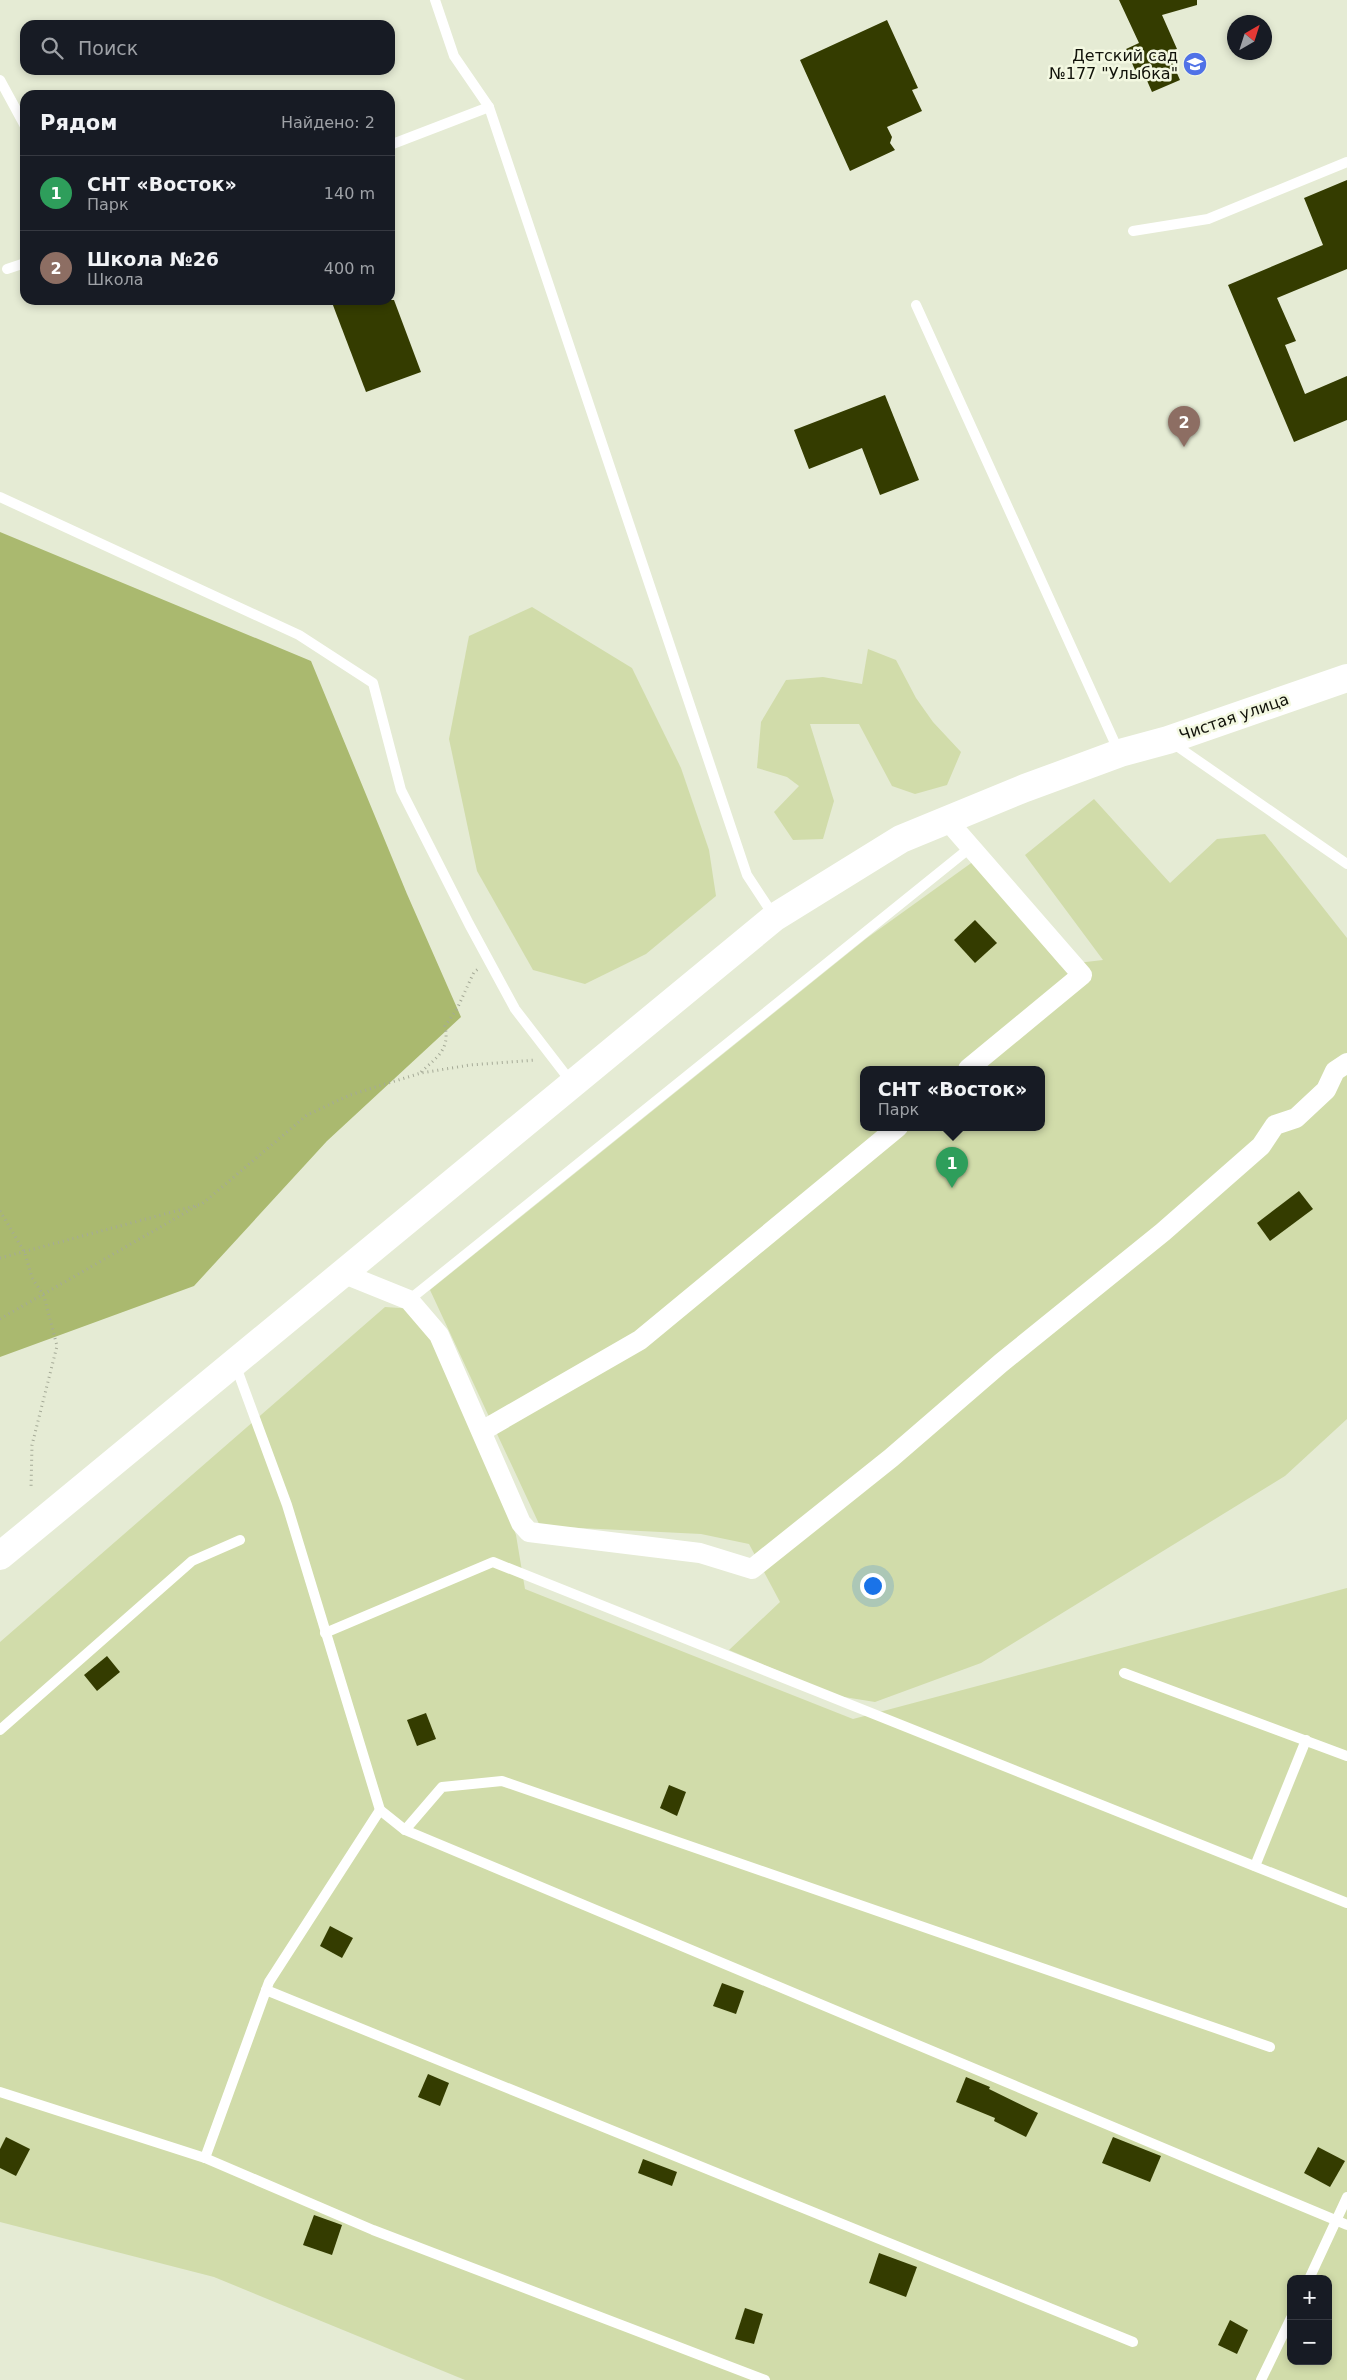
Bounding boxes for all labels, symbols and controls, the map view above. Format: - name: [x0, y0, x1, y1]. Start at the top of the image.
- north arrow: [1227, 15, 1272, 60]
- search box: [20, 20, 395, 75]
- icon: search: [38, 34, 66, 62]
- text: Поиск: [78, 37, 138, 59]
- place label: Детский сад №177 "Улыбка": [1049, 46, 1178, 83]
- school or university icon: Детский сад №177 "Улыбка": [1182, 51, 1208, 77]
- text: Рядом: [40, 111, 117, 135]
- text: Найдено: 2: [281, 113, 375, 132]
- text: СНТ «Восток»: [87, 173, 237, 195]
- text: 1: [50, 184, 62, 203]
- text: 140 m: [324, 184, 375, 203]
- text: Парк: [87, 195, 129, 214]
- text: Школа №26: [87, 248, 219, 270]
- text: 2: [50, 259, 62, 278]
- text: 400 m: [324, 259, 375, 278]
- text: Школа: [87, 270, 144, 289]
- pin: 2: [1168, 406, 1200, 447]
- street label: Чистая улица: [1177, 689, 1291, 745]
- popup: [860, 1066, 1045, 1131]
- text: СНТ «Восток»: [878, 1078, 1027, 1100]
- text: Парк: [878, 1100, 919, 1119]
- pin: 1: [936, 1147, 968, 1188]
- your location: [860, 1573, 886, 1599]
- map controls: [1287, 2275, 1332, 2365]
- button: +: [1287, 2275, 1332, 2320]
- button: −: [1287, 2320, 1332, 2365]

